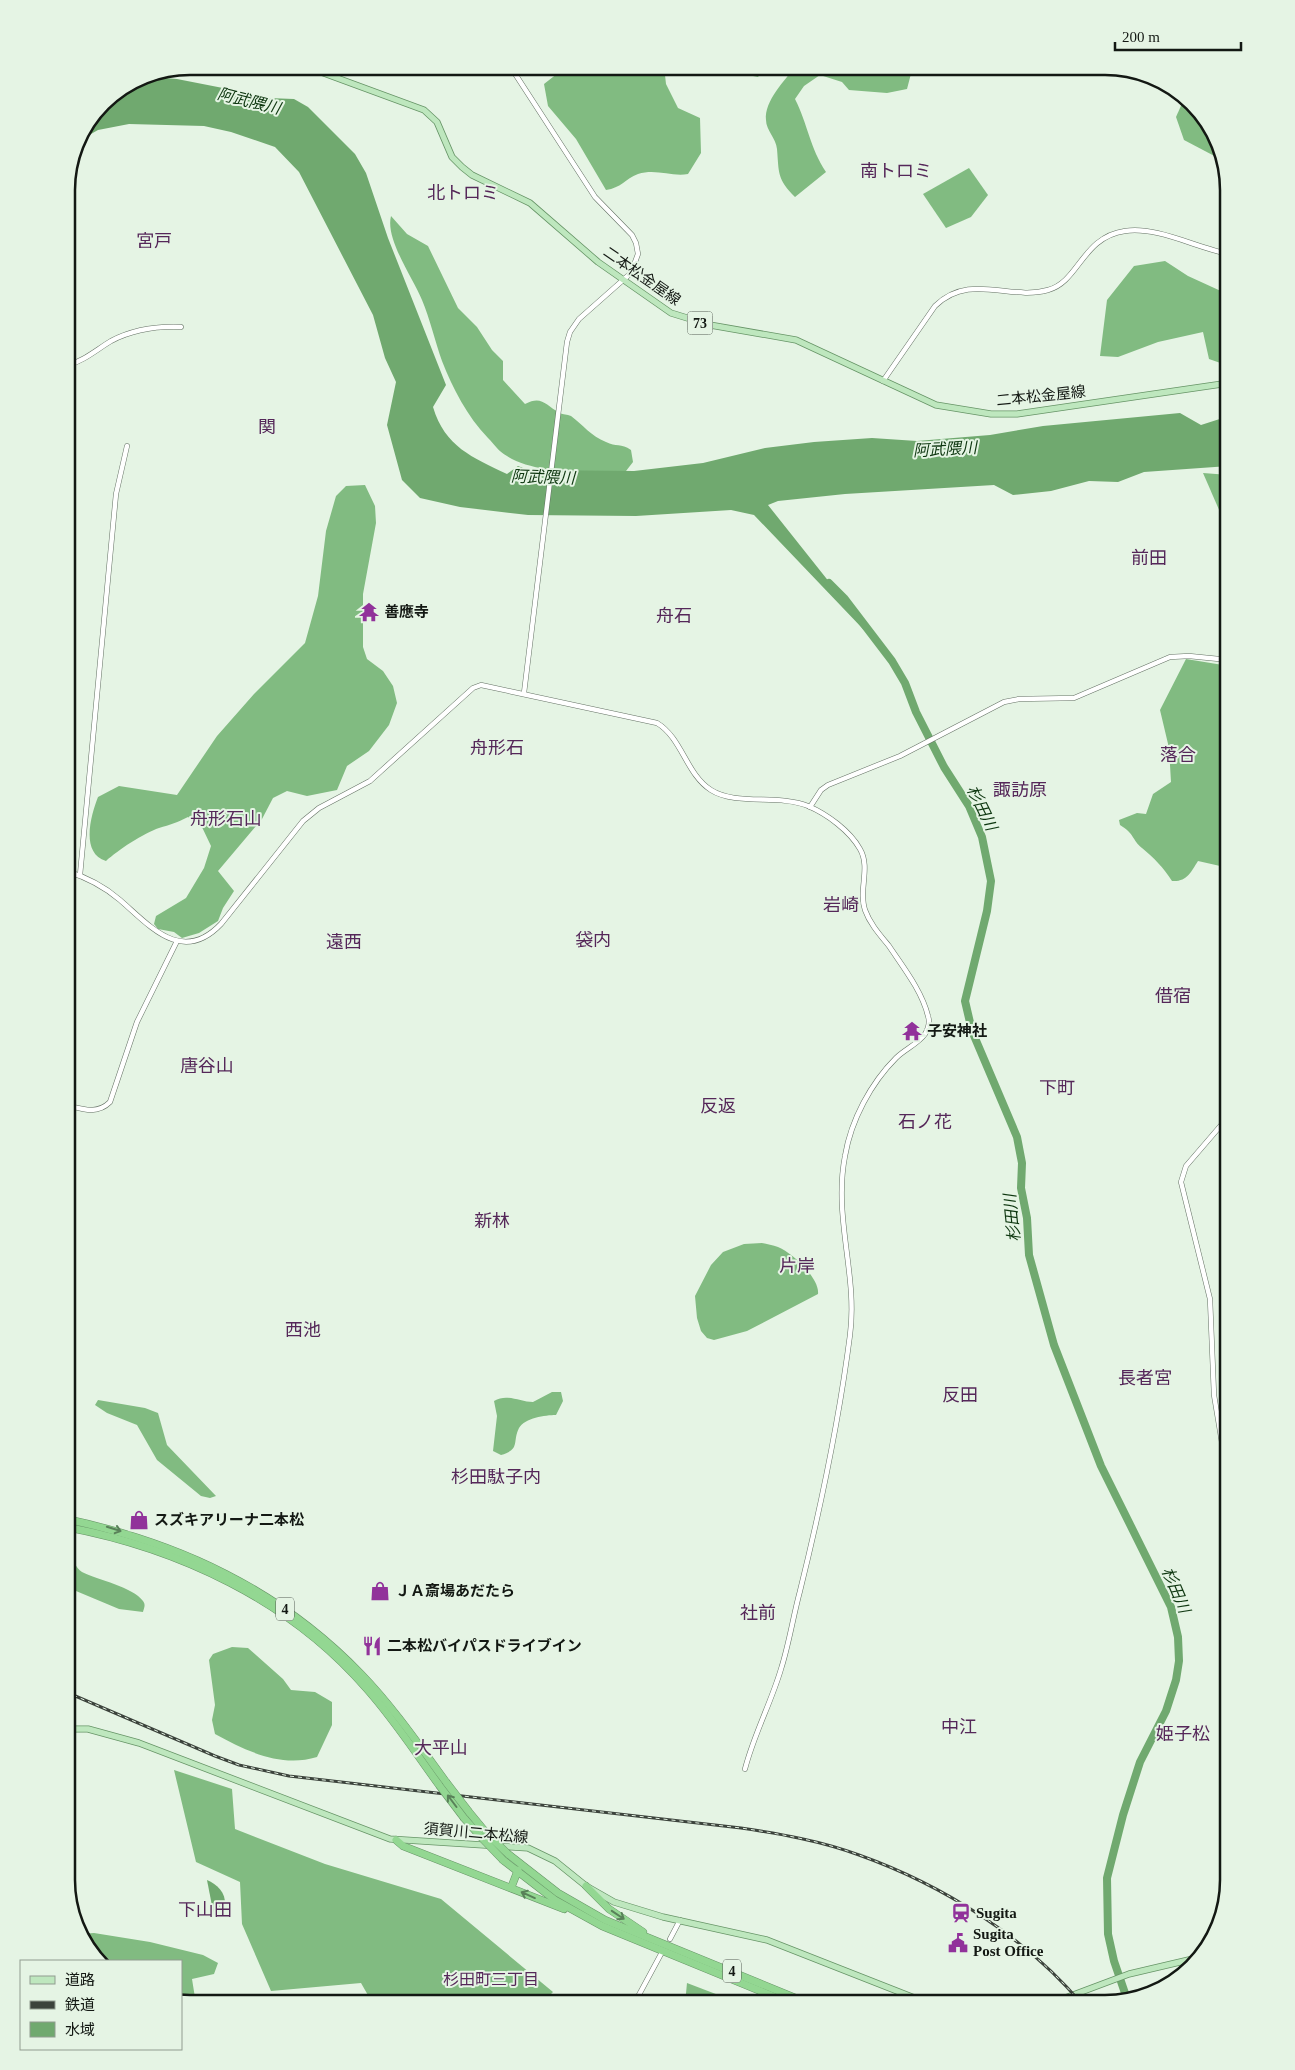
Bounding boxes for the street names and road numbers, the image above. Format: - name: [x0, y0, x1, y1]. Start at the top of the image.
- street label: 二本松金屋線: [601, 244, 683, 308]
- road number: 73: [688, 312, 712, 334]
- street label: 二本松金屋線: [995, 383, 1087, 409]
- road number: 4: [276, 1598, 294, 1620]
- street label: 須賀川二本松線: [423, 1820, 529, 1846]
- road number: 4: [723, 1960, 741, 1982]

